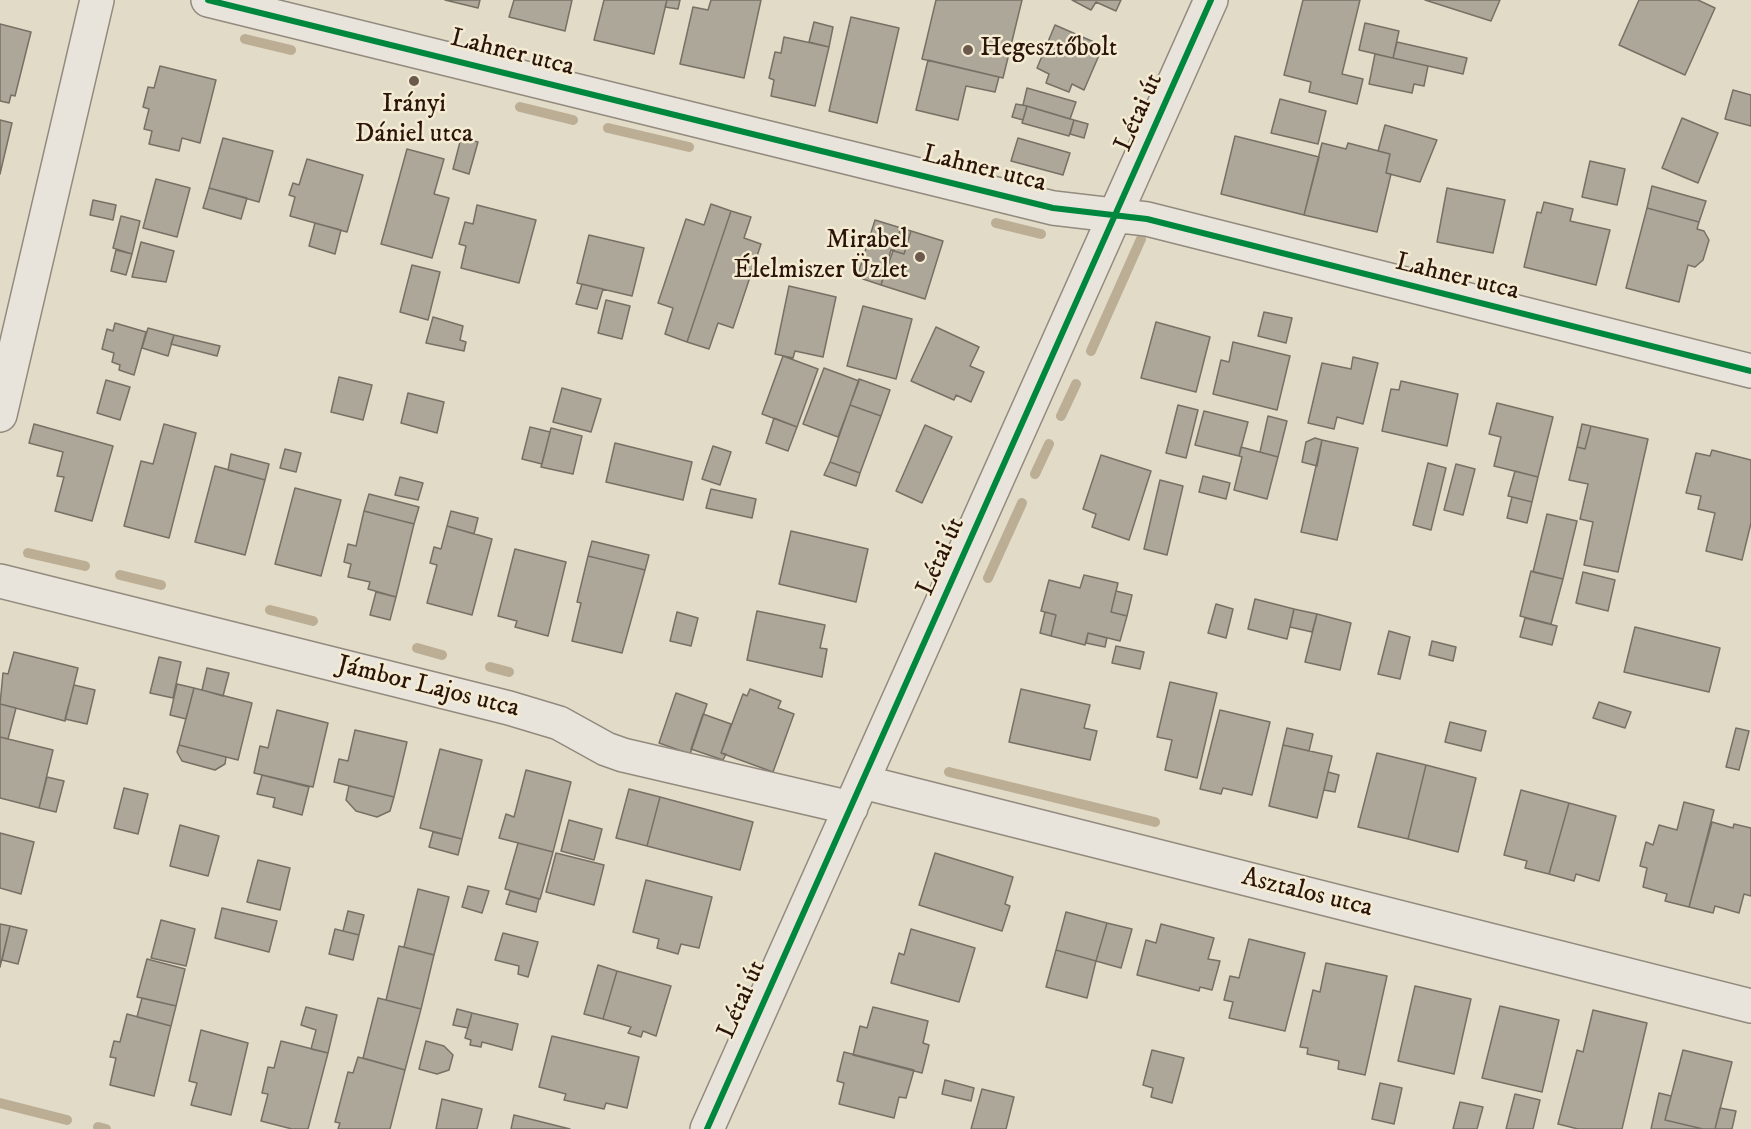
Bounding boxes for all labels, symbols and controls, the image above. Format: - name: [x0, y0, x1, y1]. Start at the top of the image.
- street label: Lahner utca: [447, 24, 577, 84]
- place label: Hegesztőbolt: [980, 34, 1117, 66]
- marker: Hegesztőbolt: [961, 43, 975, 57]
- street label: Létai út: [1109, 69, 1171, 157]
- marker: Irányi Dániel utca: [407, 74, 421, 88]
- place label: Irányi Dániel utca: [355, 90, 473, 152]
- street label: Lahner utca: [919, 140, 1049, 200]
- place label: Mirabel Élelmiszer Üzlet: [733, 226, 908, 288]
- street label: Lahner utca: [1392, 248, 1522, 308]
- marker: Mirabel Élelmiszer Üzlet: [913, 250, 927, 264]
- street label: Létai út: [911, 513, 973, 601]
- street label: Jámbor Lajos utca: [334, 650, 522, 726]
- street label: Asztalos utca: [1238, 863, 1376, 925]
- street label: Létai út: [712, 956, 774, 1044]

